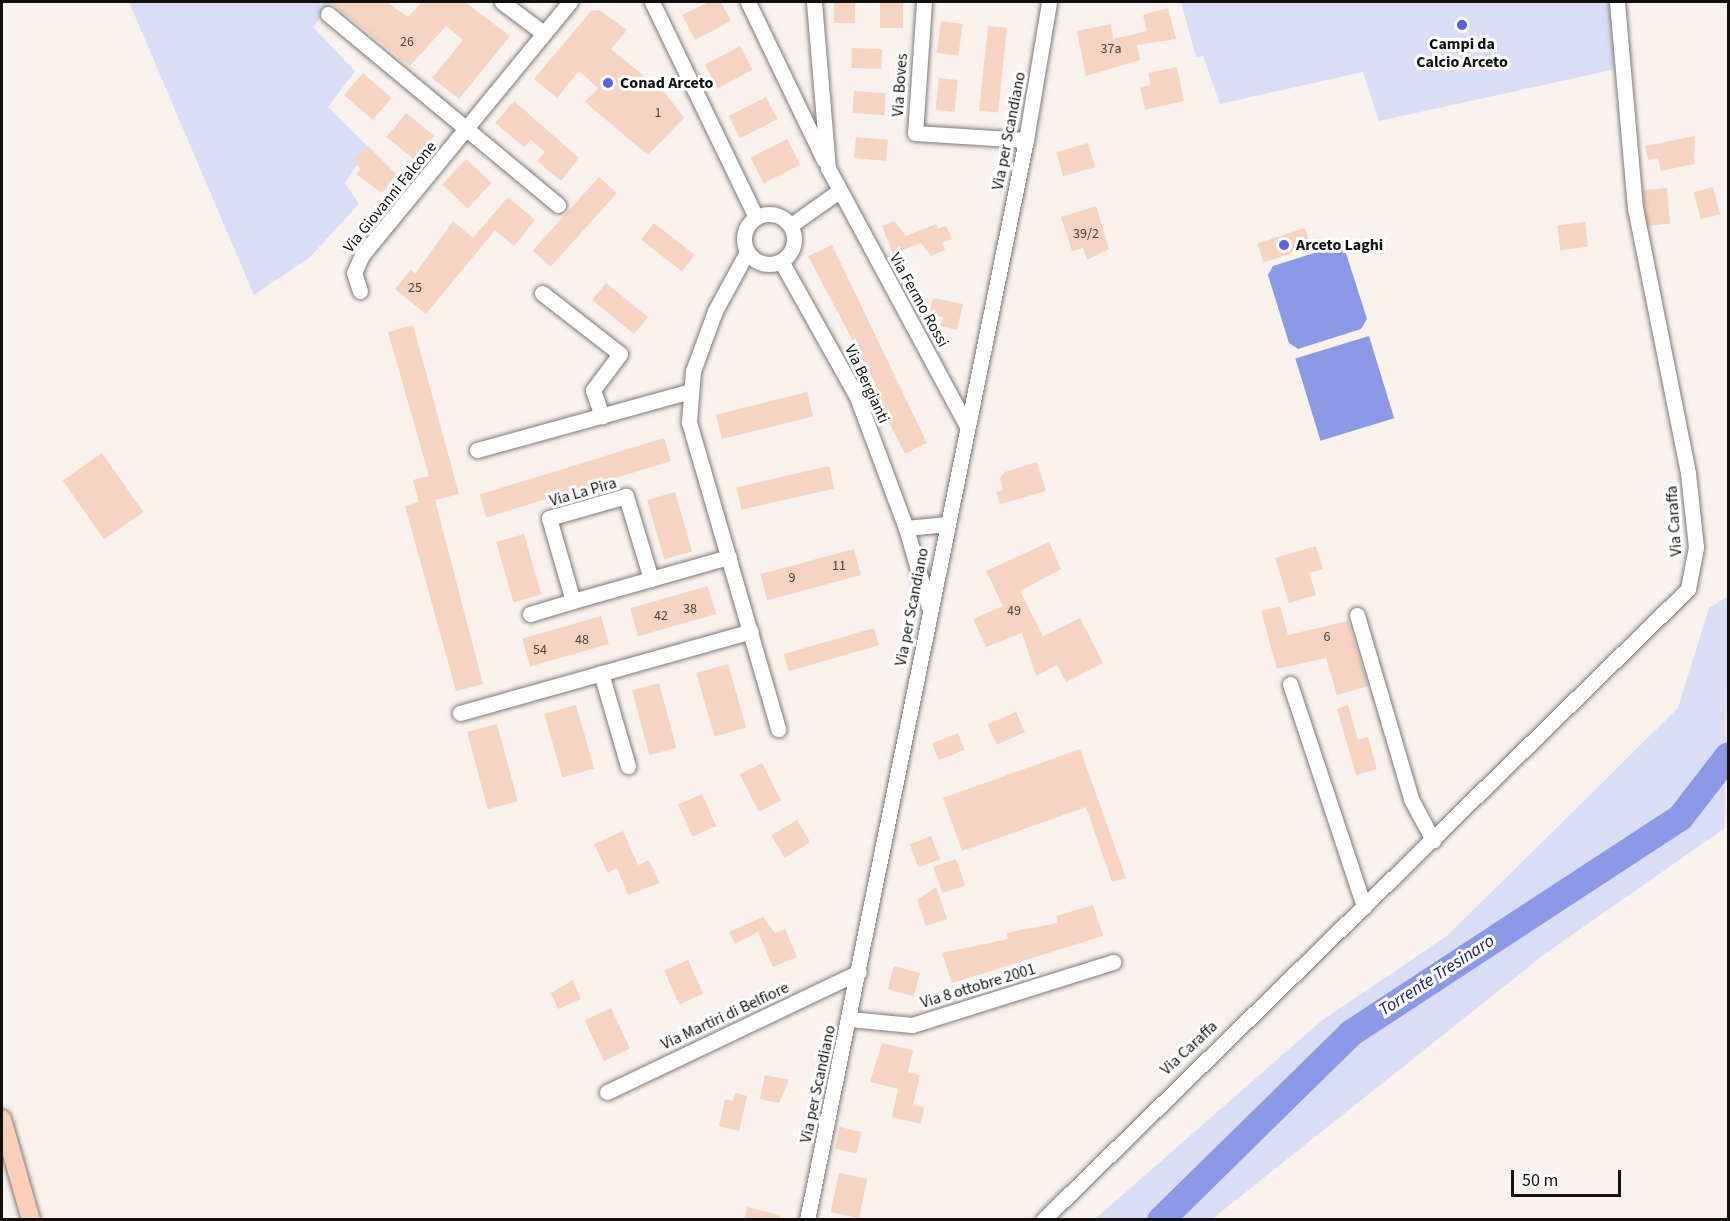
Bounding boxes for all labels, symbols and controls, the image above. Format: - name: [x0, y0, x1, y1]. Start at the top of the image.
- marker: Campi da Calcio Arceto: [1455, 18, 1469, 32]
- house number: 26: [400, 34, 414, 50]
- place label: Campi da Calcio Arceto: [1416, 34, 1508, 72]
- house number: 37a: [1101, 41, 1121, 57]
- street label: Via Boves: [888, 53, 912, 117]
- street label: Via per Scandiano: [988, 70, 1030, 192]
- place label: Conad Arceto: [620, 73, 713, 93]
- marker: Conad Arceto: [601, 76, 615, 90]
- house number: 1: [655, 105, 661, 121]
- street label: Via Giovanni Falcone: [339, 138, 441, 256]
- house number: 39/2: [1073, 226, 1099, 242]
- place label: Arceto Laghi: [1296, 235, 1383, 255]
- marker: Arceto Laghi: [1277, 238, 1291, 252]
- street label: Via Fermo Rossi: [885, 250, 953, 350]
- house number: 25: [408, 280, 422, 296]
- street label: Via Bergianti: [840, 342, 894, 426]
- street label: Via La Pira: [547, 473, 619, 511]
- street label: Via Caraffa: [1662, 485, 1686, 557]
- street label: Via per Scandiano: [891, 546, 933, 668]
- house number: 11: [832, 558, 846, 574]
- house number: 9: [789, 570, 795, 586]
- house number: 38: [683, 601, 697, 617]
- house number: 49: [1007, 603, 1021, 619]
- house number: 42: [654, 608, 668, 624]
- house number: 6: [1324, 629, 1330, 645]
- house number: 48: [575, 632, 589, 648]
- house number: 54: [533, 642, 547, 658]
- water label: Torrente Tresinaro: [1375, 931, 1499, 1021]
- street label: Via 8 ottobre 2001: [918, 959, 1038, 1013]
- street label: Via Martiri di Belfiore: [658, 978, 792, 1054]
- street label: Via Caraffa: [1157, 1017, 1221, 1079]
- street label: Via per Scandiano: [796, 1023, 840, 1145]
- scale bar: [1514, 1158, 1624, 1196]
- text: 50 m: [1522, 1168, 1558, 1193]

